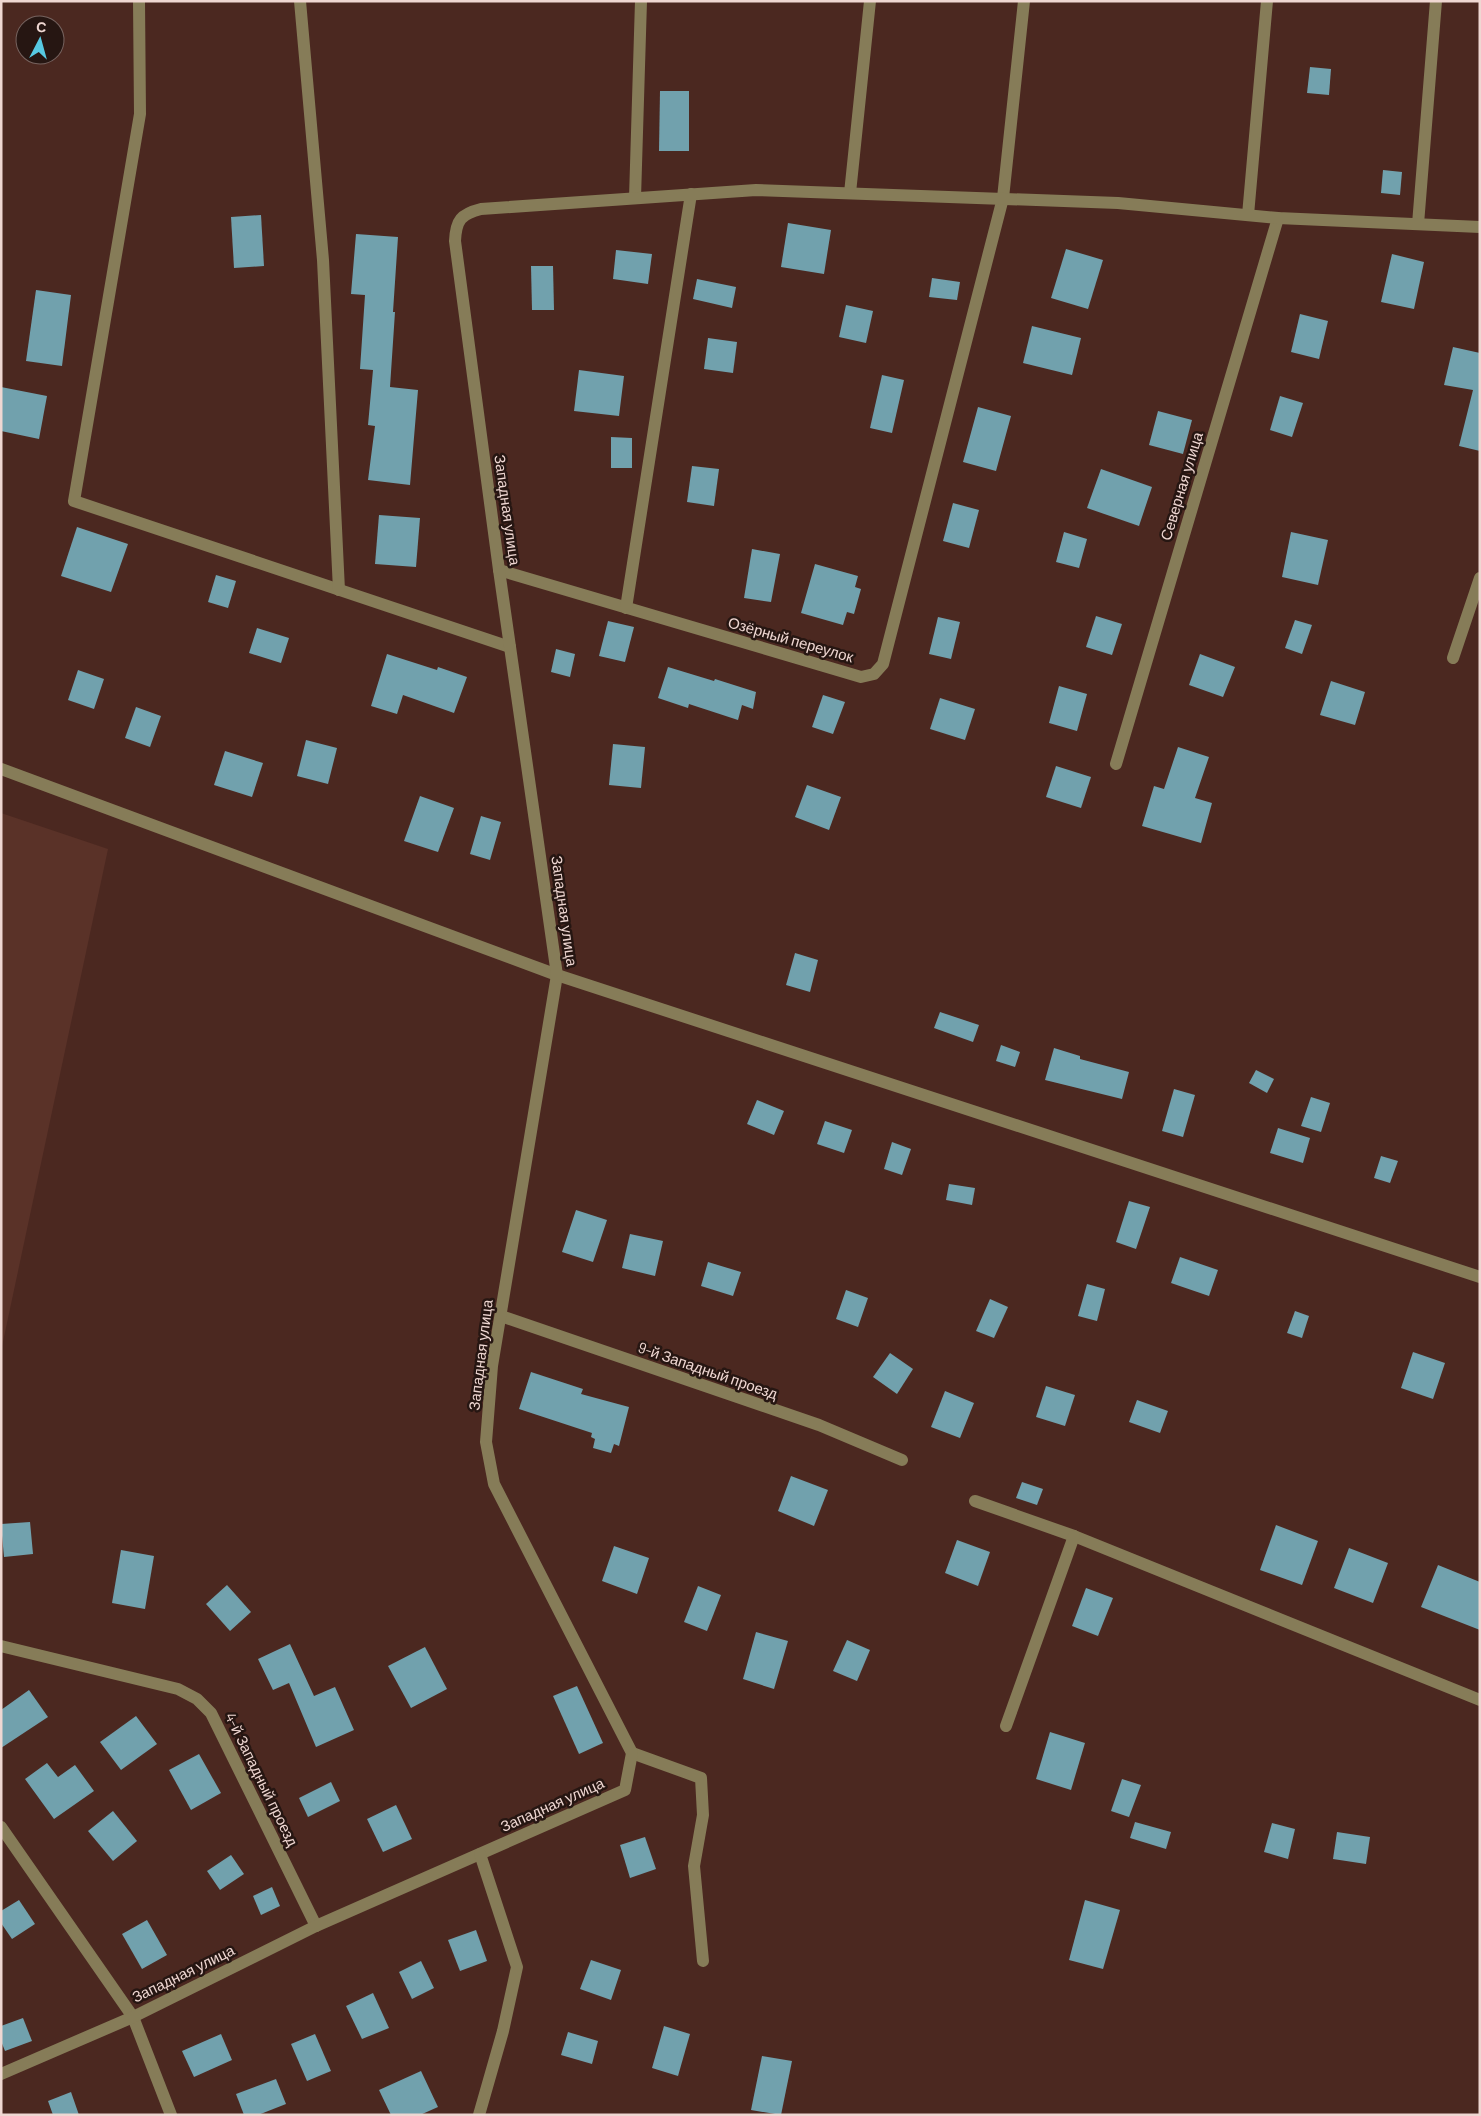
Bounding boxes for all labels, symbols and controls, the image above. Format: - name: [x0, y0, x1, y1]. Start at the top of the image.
- north arrow: [15, 15, 65, 65]
- text: С: [35, 18, 47, 36]
- street label: Северная улица: [1156, 429, 1206, 542]
- street label: Западная улица: [491, 453, 525, 567]
- street label: Озёрный переулок: [726, 612, 856, 666]
- street label: Западная улица: [548, 854, 582, 968]
- street label: Западная улица: [464, 1298, 496, 1411]
- street label: 9-й Западный проезд: [636, 1338, 780, 1402]
- street label: 4-й Западный проезд: [222, 1709, 302, 1849]
- street label: Западная улица: [497, 1773, 607, 1835]
- street label: Западная улица: [129, 1940, 238, 2006]

